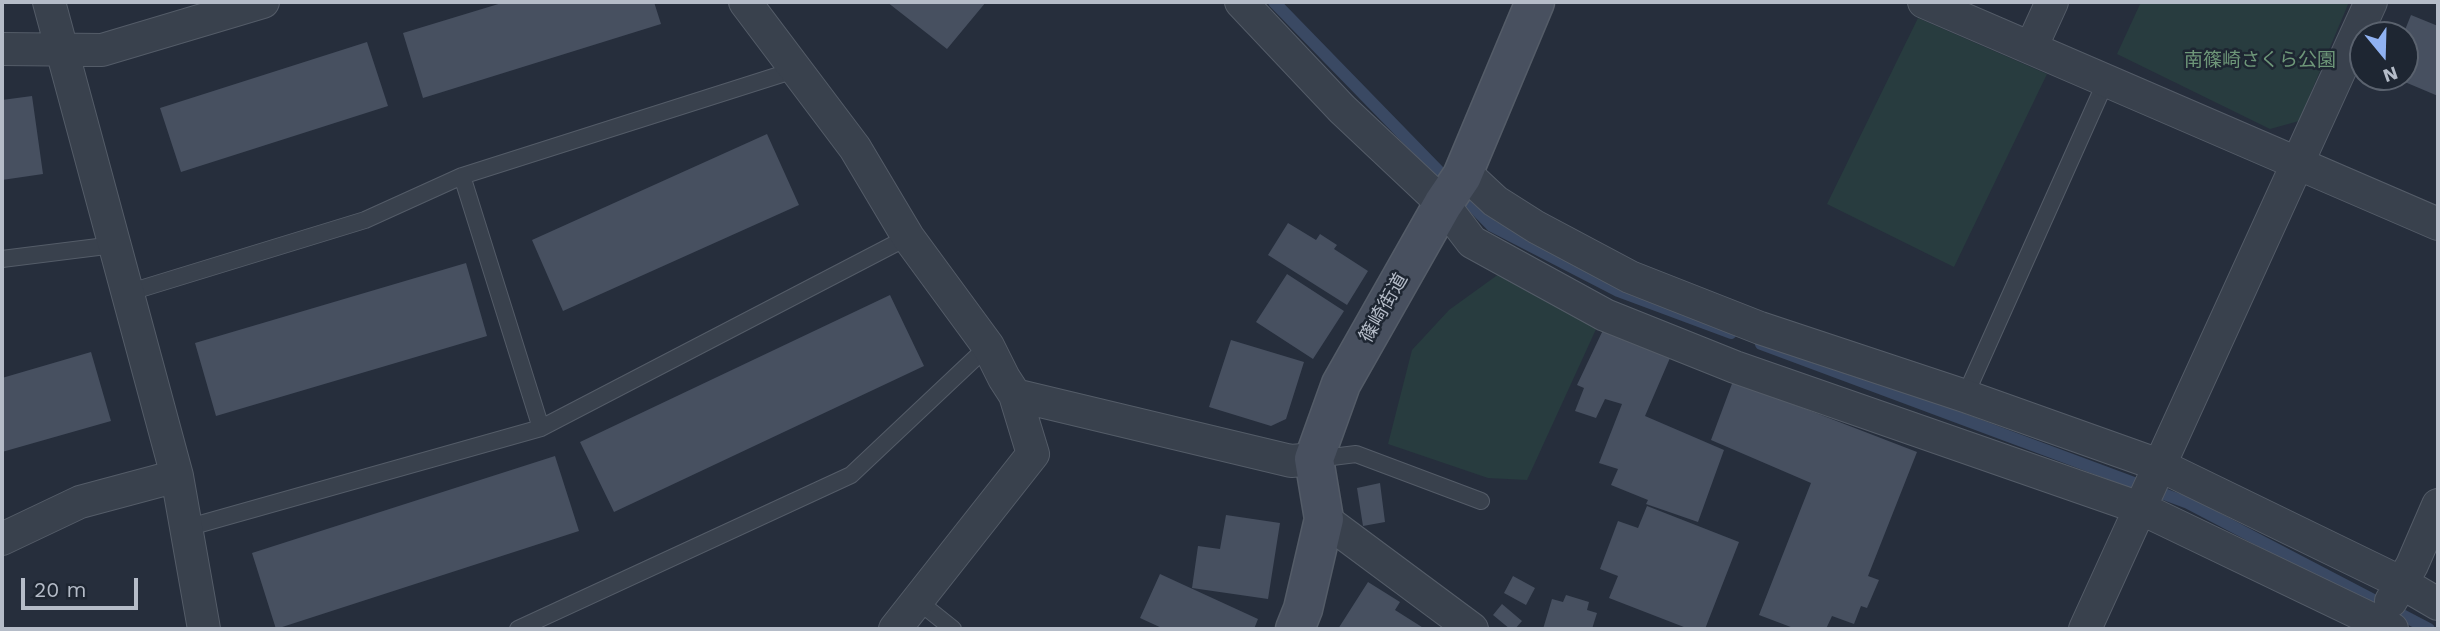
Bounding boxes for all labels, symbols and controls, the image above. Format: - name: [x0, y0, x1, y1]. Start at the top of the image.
- north arrow: [2349, 21, 2419, 91]
- park label: 南篠崎さくら公園: [2184, 49, 2336, 71]
- text: N: [2380, 61, 2401, 88]
- street label: 篠崎街道: [1355, 269, 1413, 347]
- scale bar: [24, 564, 142, 608]
- text: 20 m: [34, 577, 86, 602]

